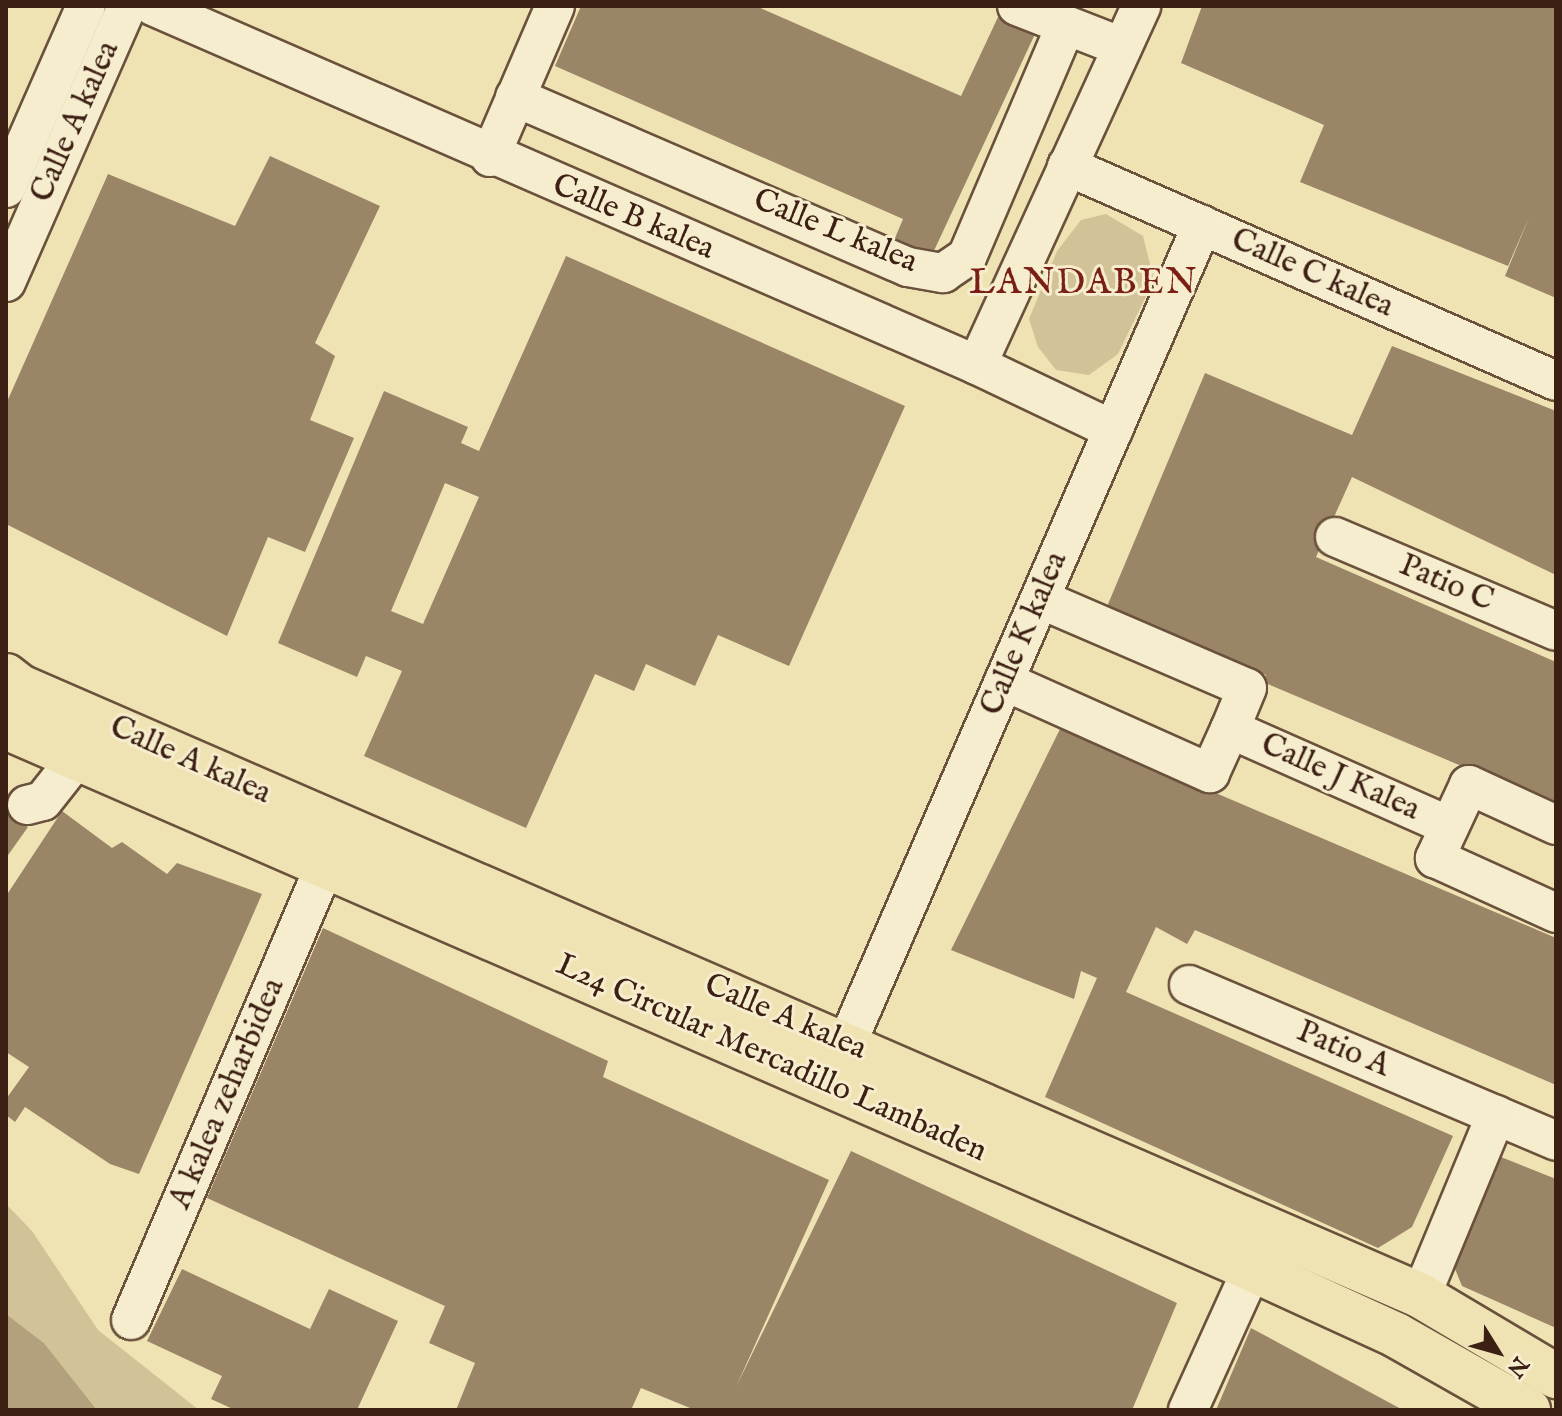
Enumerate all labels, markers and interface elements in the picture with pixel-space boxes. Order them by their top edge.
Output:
street label: Calle A kalea [23,35,129,209]
street label: Calle B kalea [546,167,720,269]
street label: Calle L kalea [747,182,923,282]
street label: Calle C kalea [1225,221,1399,327]
district label: LANDABEN [969,262,1199,306]
street label: Calle K kalea [973,546,1077,722]
street label: Patio C [1393,547,1499,621]
street label: Calle A kalea [103,708,277,814]
street label: Calle J Kalea [1255,726,1425,830]
street label: L24 Circular Mercadillo Lambaden [550,946,992,1172]
street label: Calle A kalea [698,967,872,1069]
street label: A kalea zeharbidea [162,973,294,1215]
street label: Patio A [1291,1013,1395,1087]
north arrow [1458,1312,1538,1392]
text: N [1500,1350,1534,1382]

